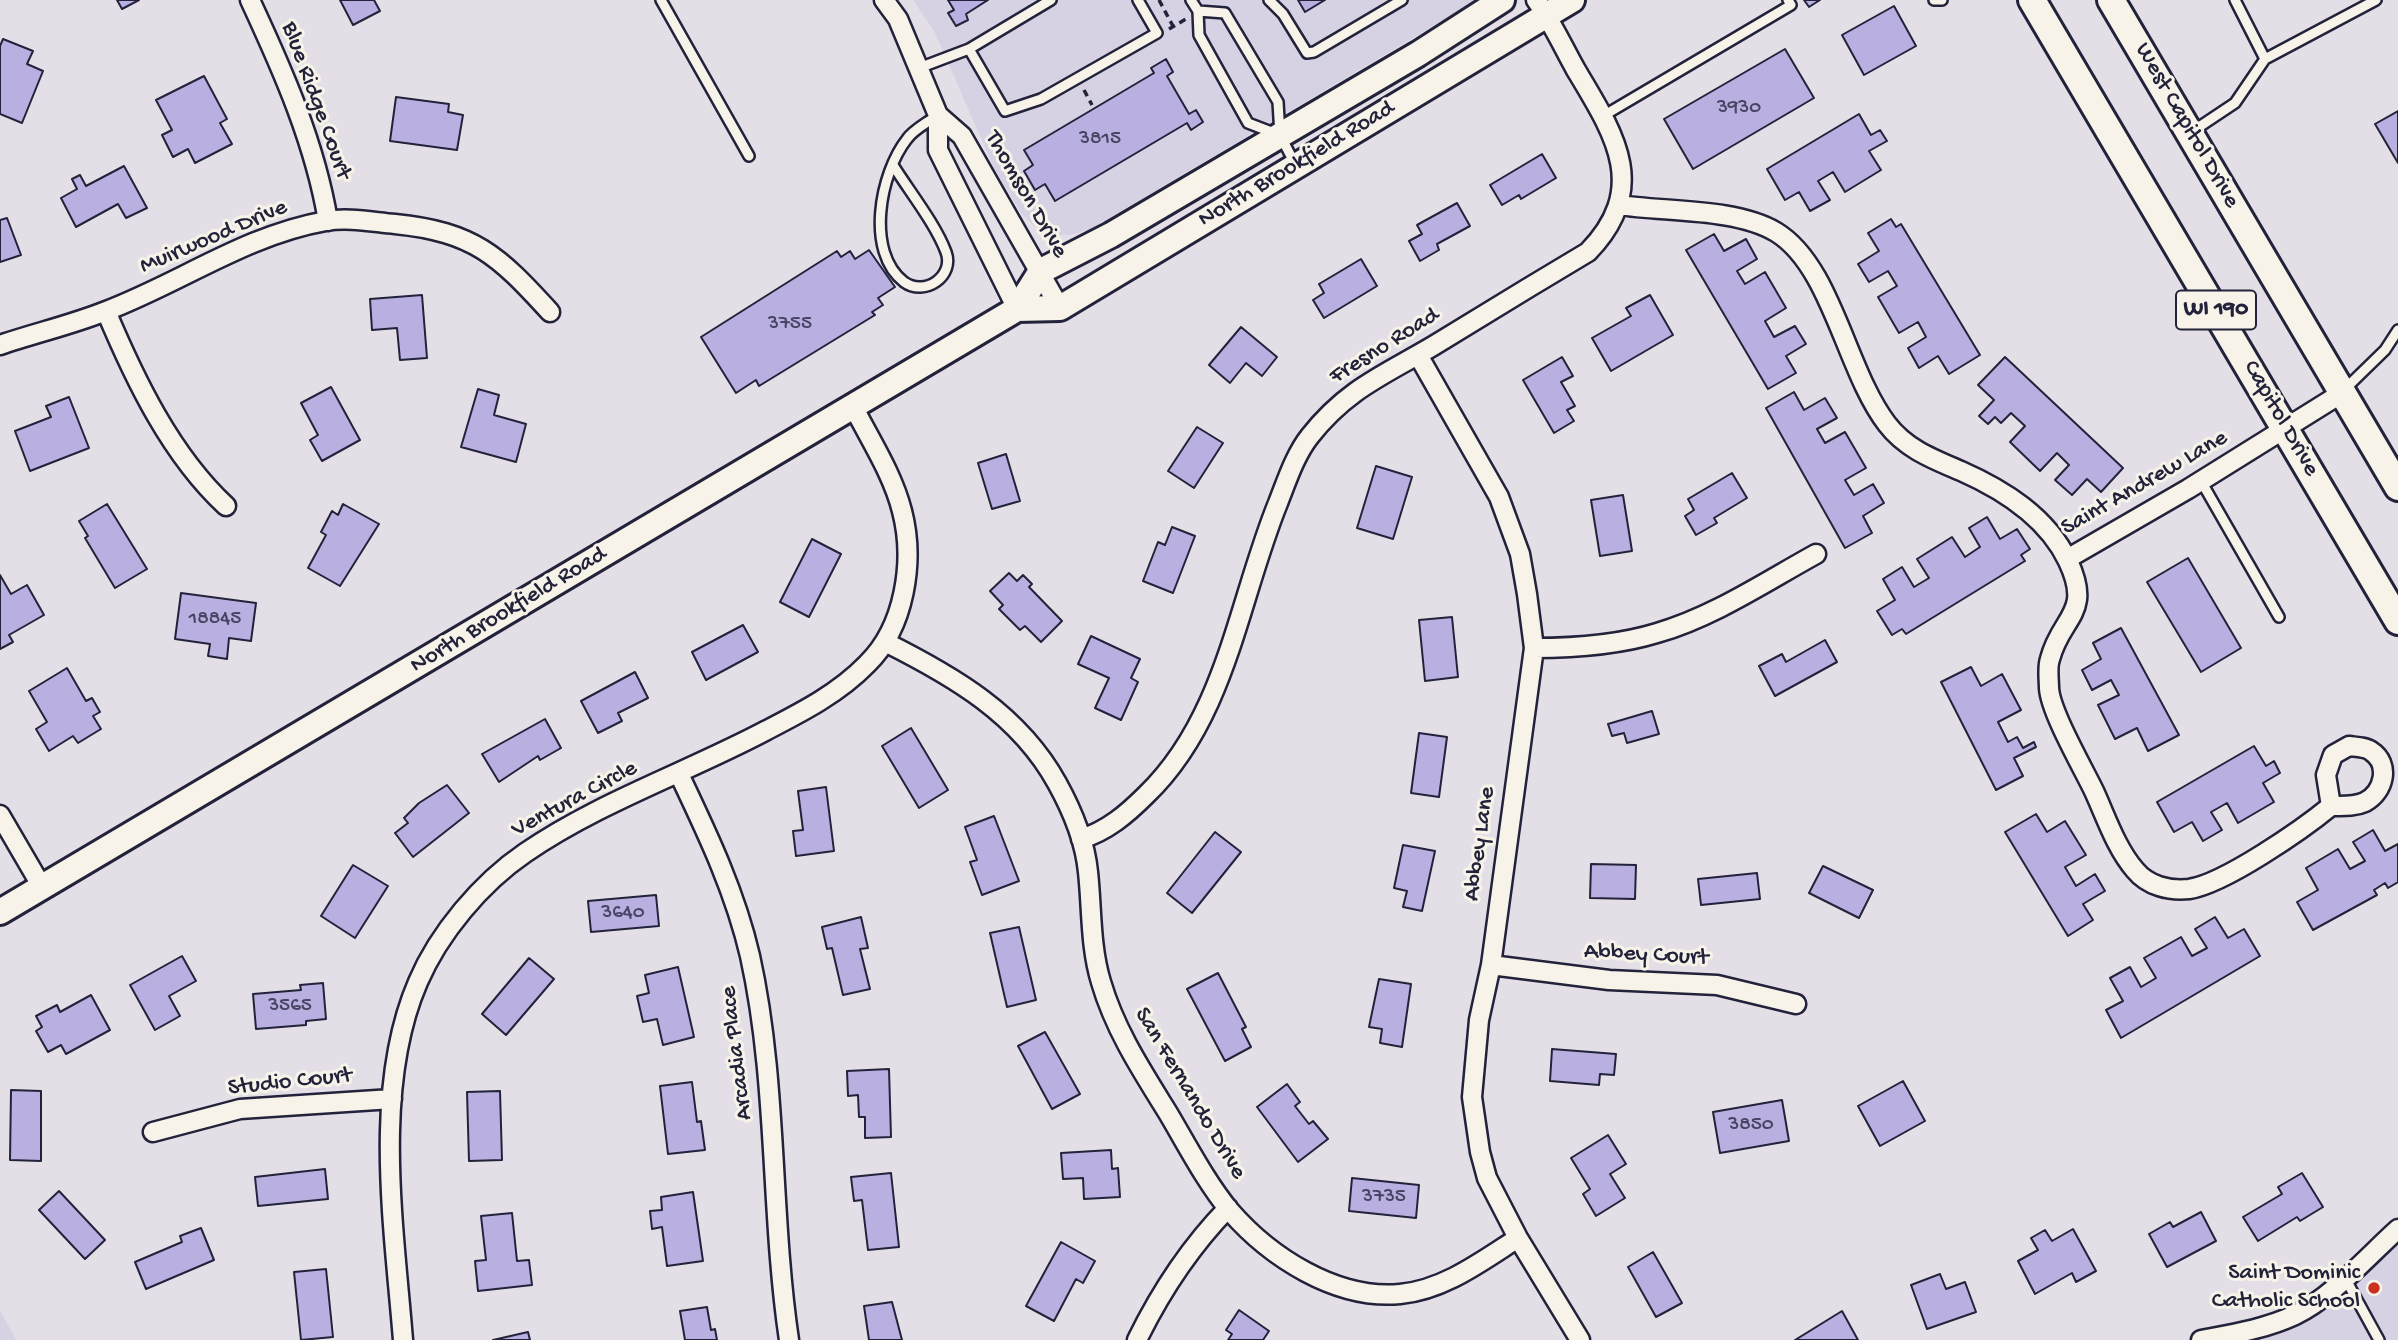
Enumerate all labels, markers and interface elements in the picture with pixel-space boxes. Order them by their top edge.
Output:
street label: Blue Ridge Court [273,18,357,184]
street label: West Capitol Drive [2127,38,2245,214]
street label: North Brookfield Road [1194,95,1400,235]
house number: 3930 [1717,96,1761,122]
street label: Thomson Drive [977,126,1073,264]
house number: 3815 [1079,127,1121,153]
street label: Muirwood Drive [136,194,292,282]
road number: WI 190 [2176,290,2256,330]
street label: Fresno Road [1325,302,1445,392]
house number: 3755 [768,312,812,338]
street label: Capitol Drive [2235,356,2325,482]
street label: Saint Andrew Lane [2057,425,2233,543]
street label: North Brookfield Road [406,541,612,681]
house number: 18845 [189,607,241,633]
street label: Ventura Circle [507,755,643,845]
street label: Abbey Lane [1459,785,1503,903]
house number: 3640 [601,901,645,927]
street label: Abbey Court [1583,938,1709,974]
street label: Arcadia Place [715,984,761,1122]
house number: 3565 [268,994,312,1020]
street label: San Fernando Drive [1126,1003,1252,1185]
street label: Studio Court [227,1062,353,1104]
house number: 3850 [1728,1113,1774,1139]
house number: 3735 [1362,1185,1406,1211]
place label: Saint Dominic Catholic School [2212,1260,2360,1316]
marker: Saint Dominic Catholic School [2366,1280,2382,1296]

